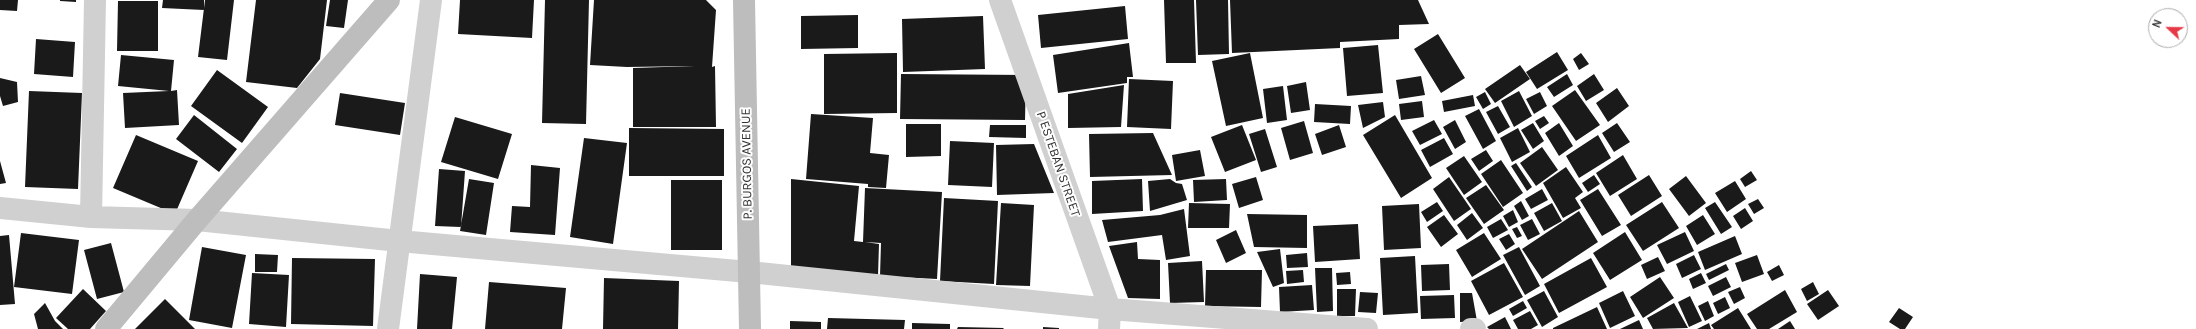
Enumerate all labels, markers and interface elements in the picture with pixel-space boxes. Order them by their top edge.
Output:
north arrow [2148,8,2188,48]
text: N [2150,18,2165,30]
street label: P. BURGOS AVENUE [738,108,756,220]
street label: P ESTEBAN STREET [1033,109,1083,219]

